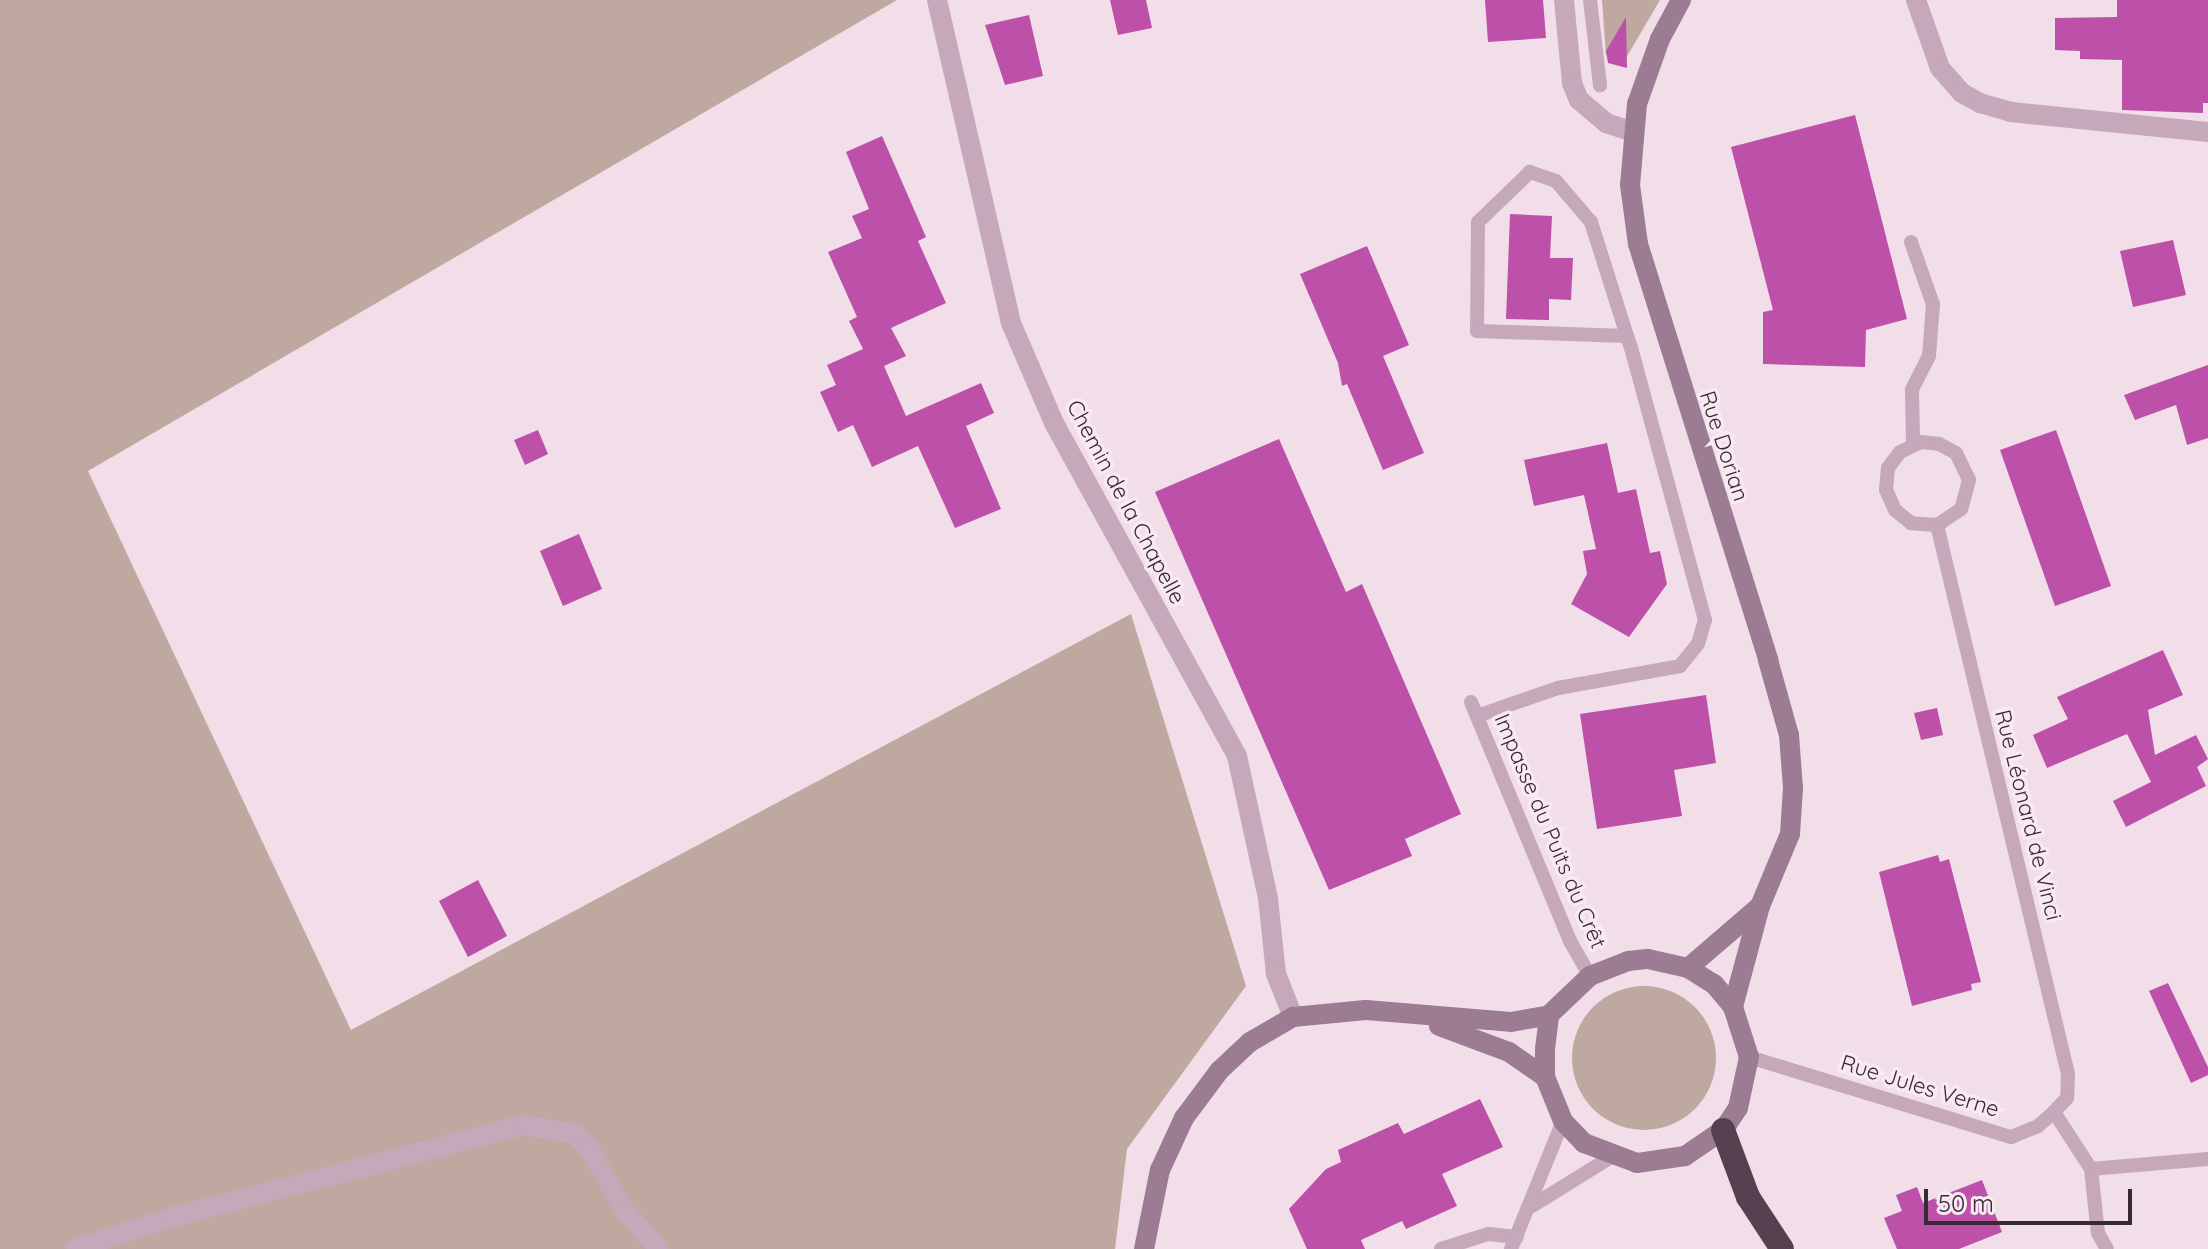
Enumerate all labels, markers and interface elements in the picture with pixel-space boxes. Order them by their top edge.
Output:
street label: Rue Dorian [1694,388,1754,504]
street label: Chemin de la Chapelle [1061,395,1191,609]
street label: Rue Léonard de Vinci [1989,707,2067,923]
street label: Impasse du Puits du Crêt [1489,710,1611,952]
street label: Rue Jules Verne [1838,1049,2002,1123]
scale bar [1928,1173,2136,1223]
text: 50 m [1938,1188,1994,1218]

